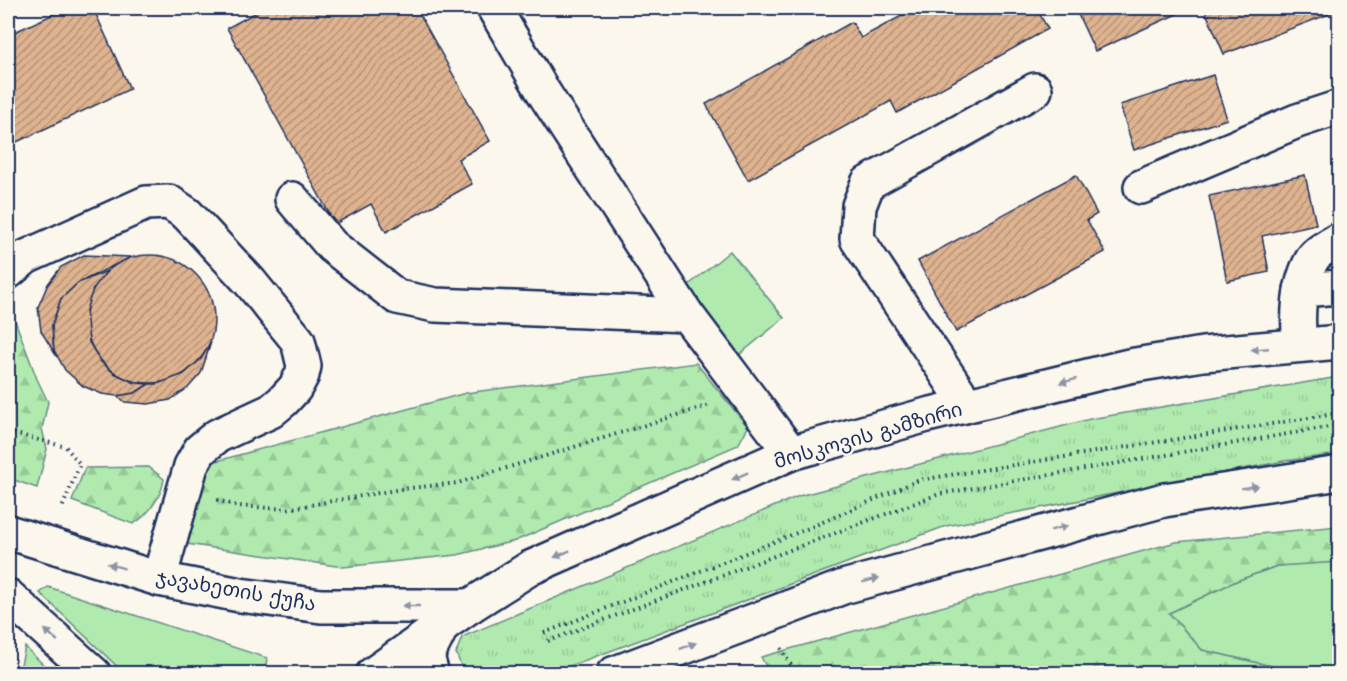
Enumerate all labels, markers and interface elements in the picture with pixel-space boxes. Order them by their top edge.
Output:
one-way arrow [1251,344,1270,354]
one-way arrow [1059,377,1078,387]
street label: მოსკოვის გამზირი [770,393,966,475]
one-way arrow [732,471,749,480]
one-way arrow [1240,482,1259,491]
one-way arrow [1050,523,1068,533]
one-way arrow [552,549,570,559]
street label: ჯავახეთის ქუჩა [154,560,319,618]
one-way arrow [107,561,125,570]
one-way arrow [862,574,880,584]
one-way arrow [402,601,421,611]
one-way arrow [43,628,58,642]
one-way arrow [679,640,697,650]

